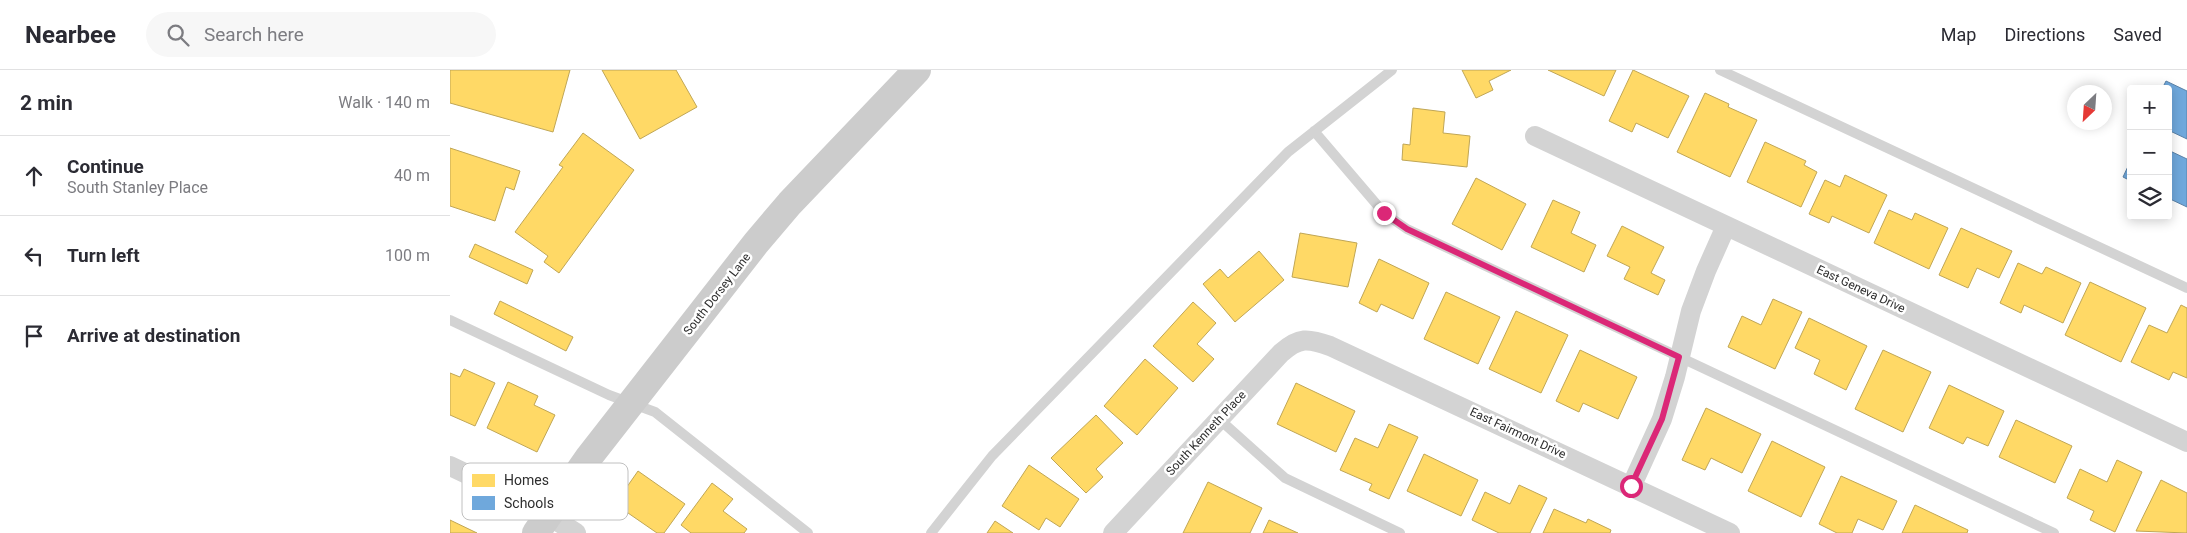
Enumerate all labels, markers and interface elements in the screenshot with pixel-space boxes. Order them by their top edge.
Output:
search box [146,12,496,57]
text: Nearbee [25,21,116,49]
icon: search [164,21,192,49]
text: Search here [204,23,304,46]
text: Map [1941,24,1976,45]
text: Directions [2004,24,2085,45]
text: Saved [2113,24,2162,45]
north arrow [2067,85,2112,130]
map controls [2127,85,2172,220]
button: + [2127,85,2172,130]
text: 2 min [20,91,73,115]
text: Walk · 140 m [338,93,430,112]
button: − [2127,130,2172,175]
text: Continue [67,155,144,178]
icon: ahead [20,162,48,190]
text: 40 m [394,166,430,185]
button: layers [2127,175,2172,220]
text: South Stanley Place [67,178,208,197]
route end [1373,202,1396,225]
icon: left [20,242,48,270]
text: Turn left [67,244,140,267]
text: 100 m [385,246,430,265]
street label: South Dorsey Lane [681,250,753,338]
street label: East Geneva Drive [1814,262,1908,316]
icon: arrive [20,322,48,350]
text: Arrive at destination [67,324,240,347]
street label: South Kenneth Place [1163,388,1249,478]
street label: East Fairmont Drive [1468,405,1568,461]
legend [462,463,628,520]
text: Homes [504,472,549,488]
route start [1620,475,1643,498]
text: Schools [504,495,554,511]

